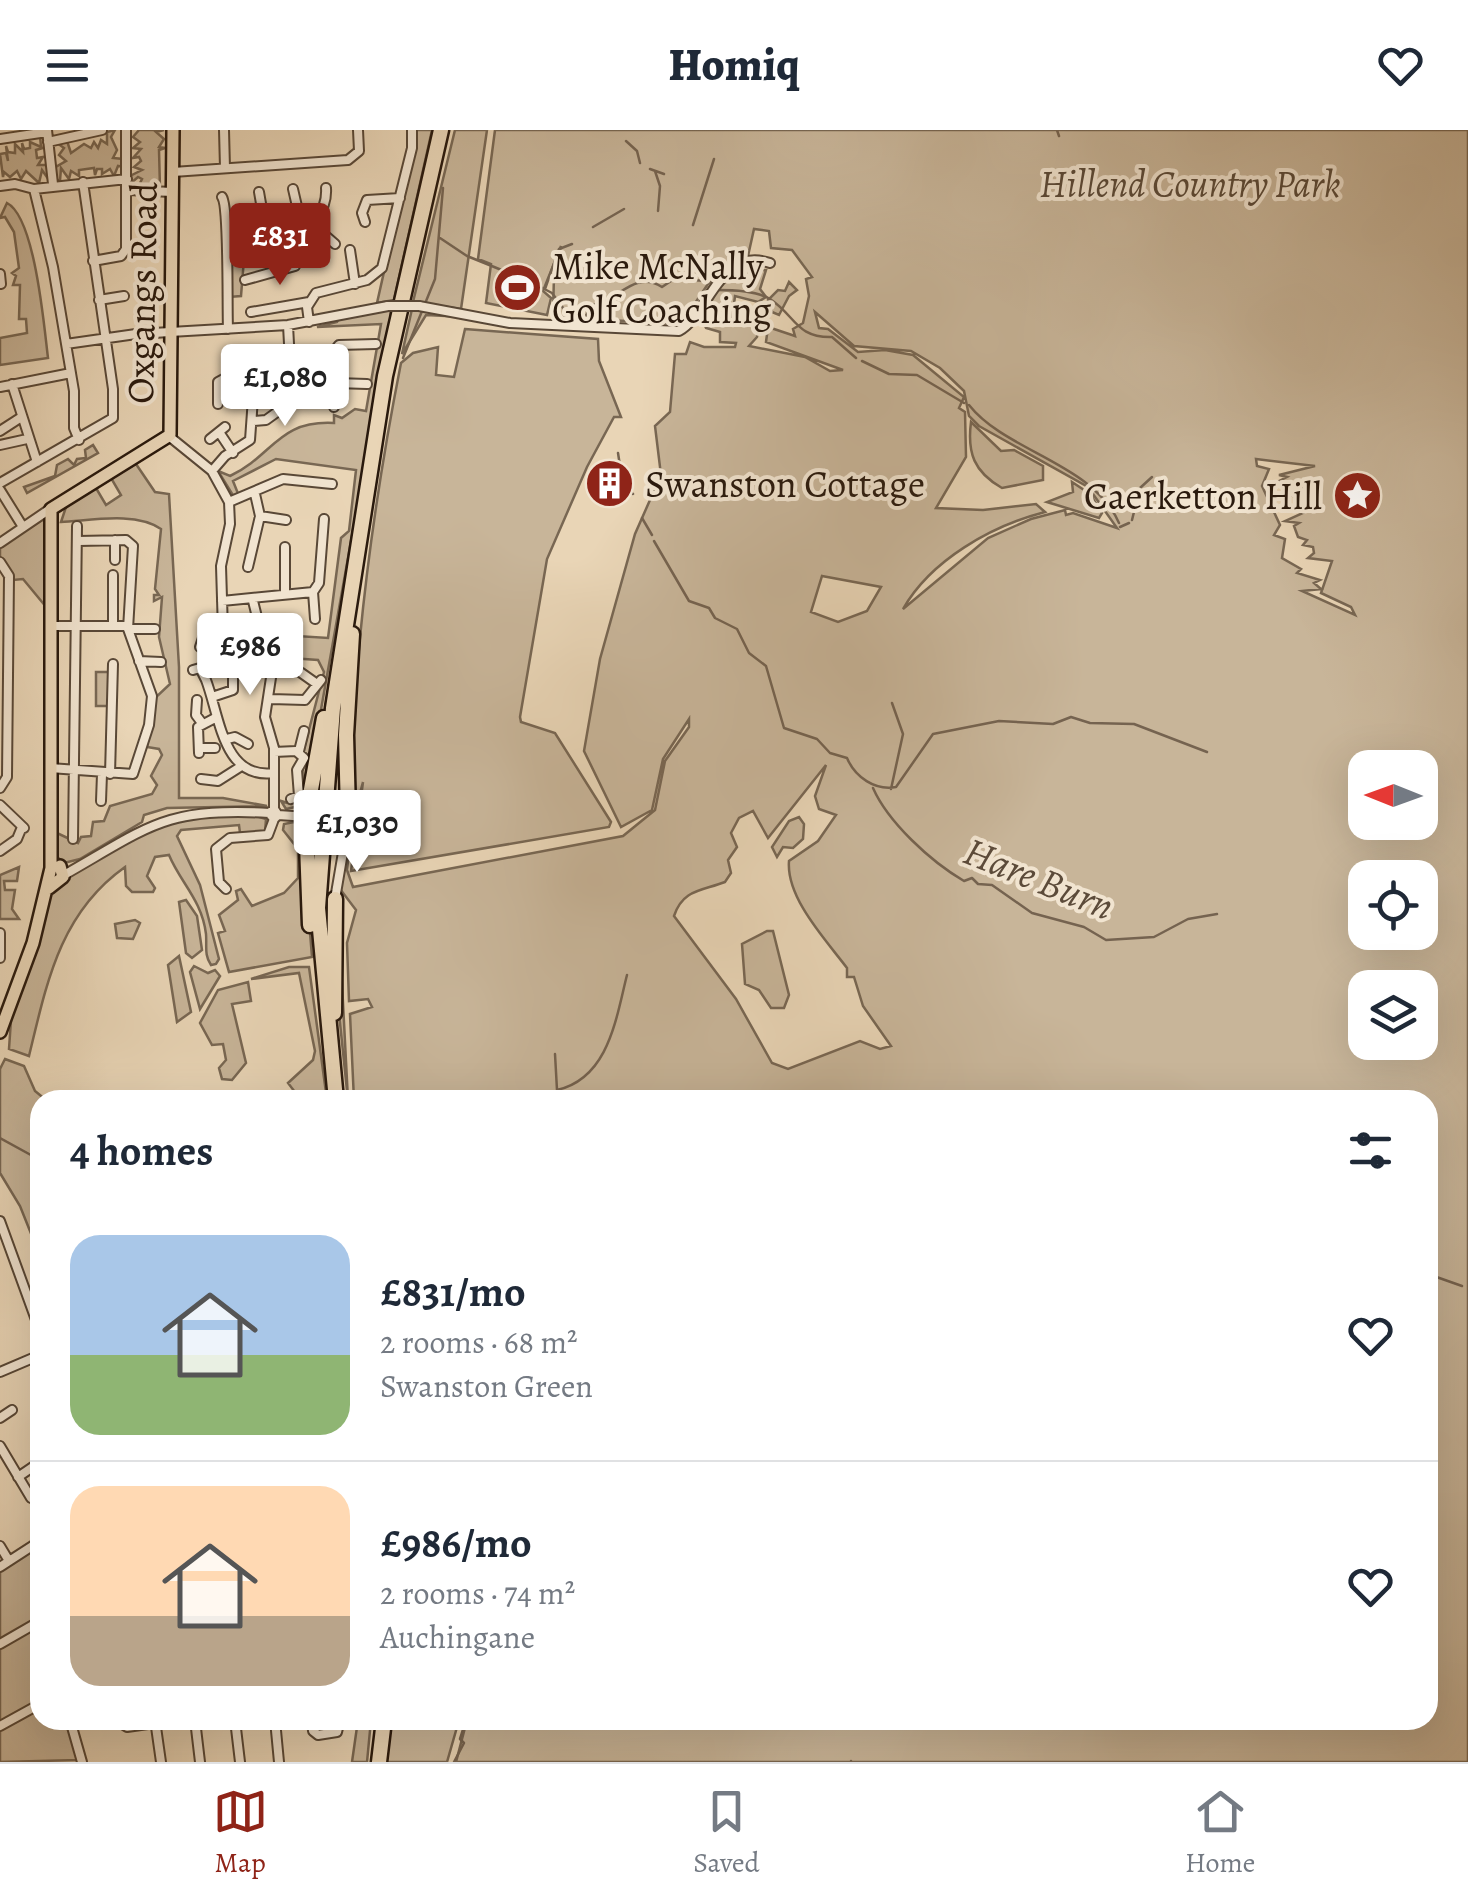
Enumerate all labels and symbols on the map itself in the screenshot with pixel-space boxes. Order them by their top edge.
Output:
park label: Hillend Country Park [1039,158,1341,210]
street label: Oxgangs Road [114,181,170,404]
pin: £831 [221,203,339,288]
place label: Mike McNally Golf Coaching [552,240,772,336]
sports icon: Mike McNally Golf Coaching [491,262,543,314]
pin: £1,080 [204,344,366,429]
building icon: Swanston Cottage [584,458,636,510]
place label: Swanston Cottage [645,458,925,510]
place label: Caerketton Hill [1084,470,1322,522]
place icon: Caerketton Hill [1331,470,1383,522]
pin: £986 [191,613,309,698]
north arrow [1348,750,1438,840]
pin: £1,030 [276,790,438,875]
water label: Hare Burn [956,824,1122,933]

